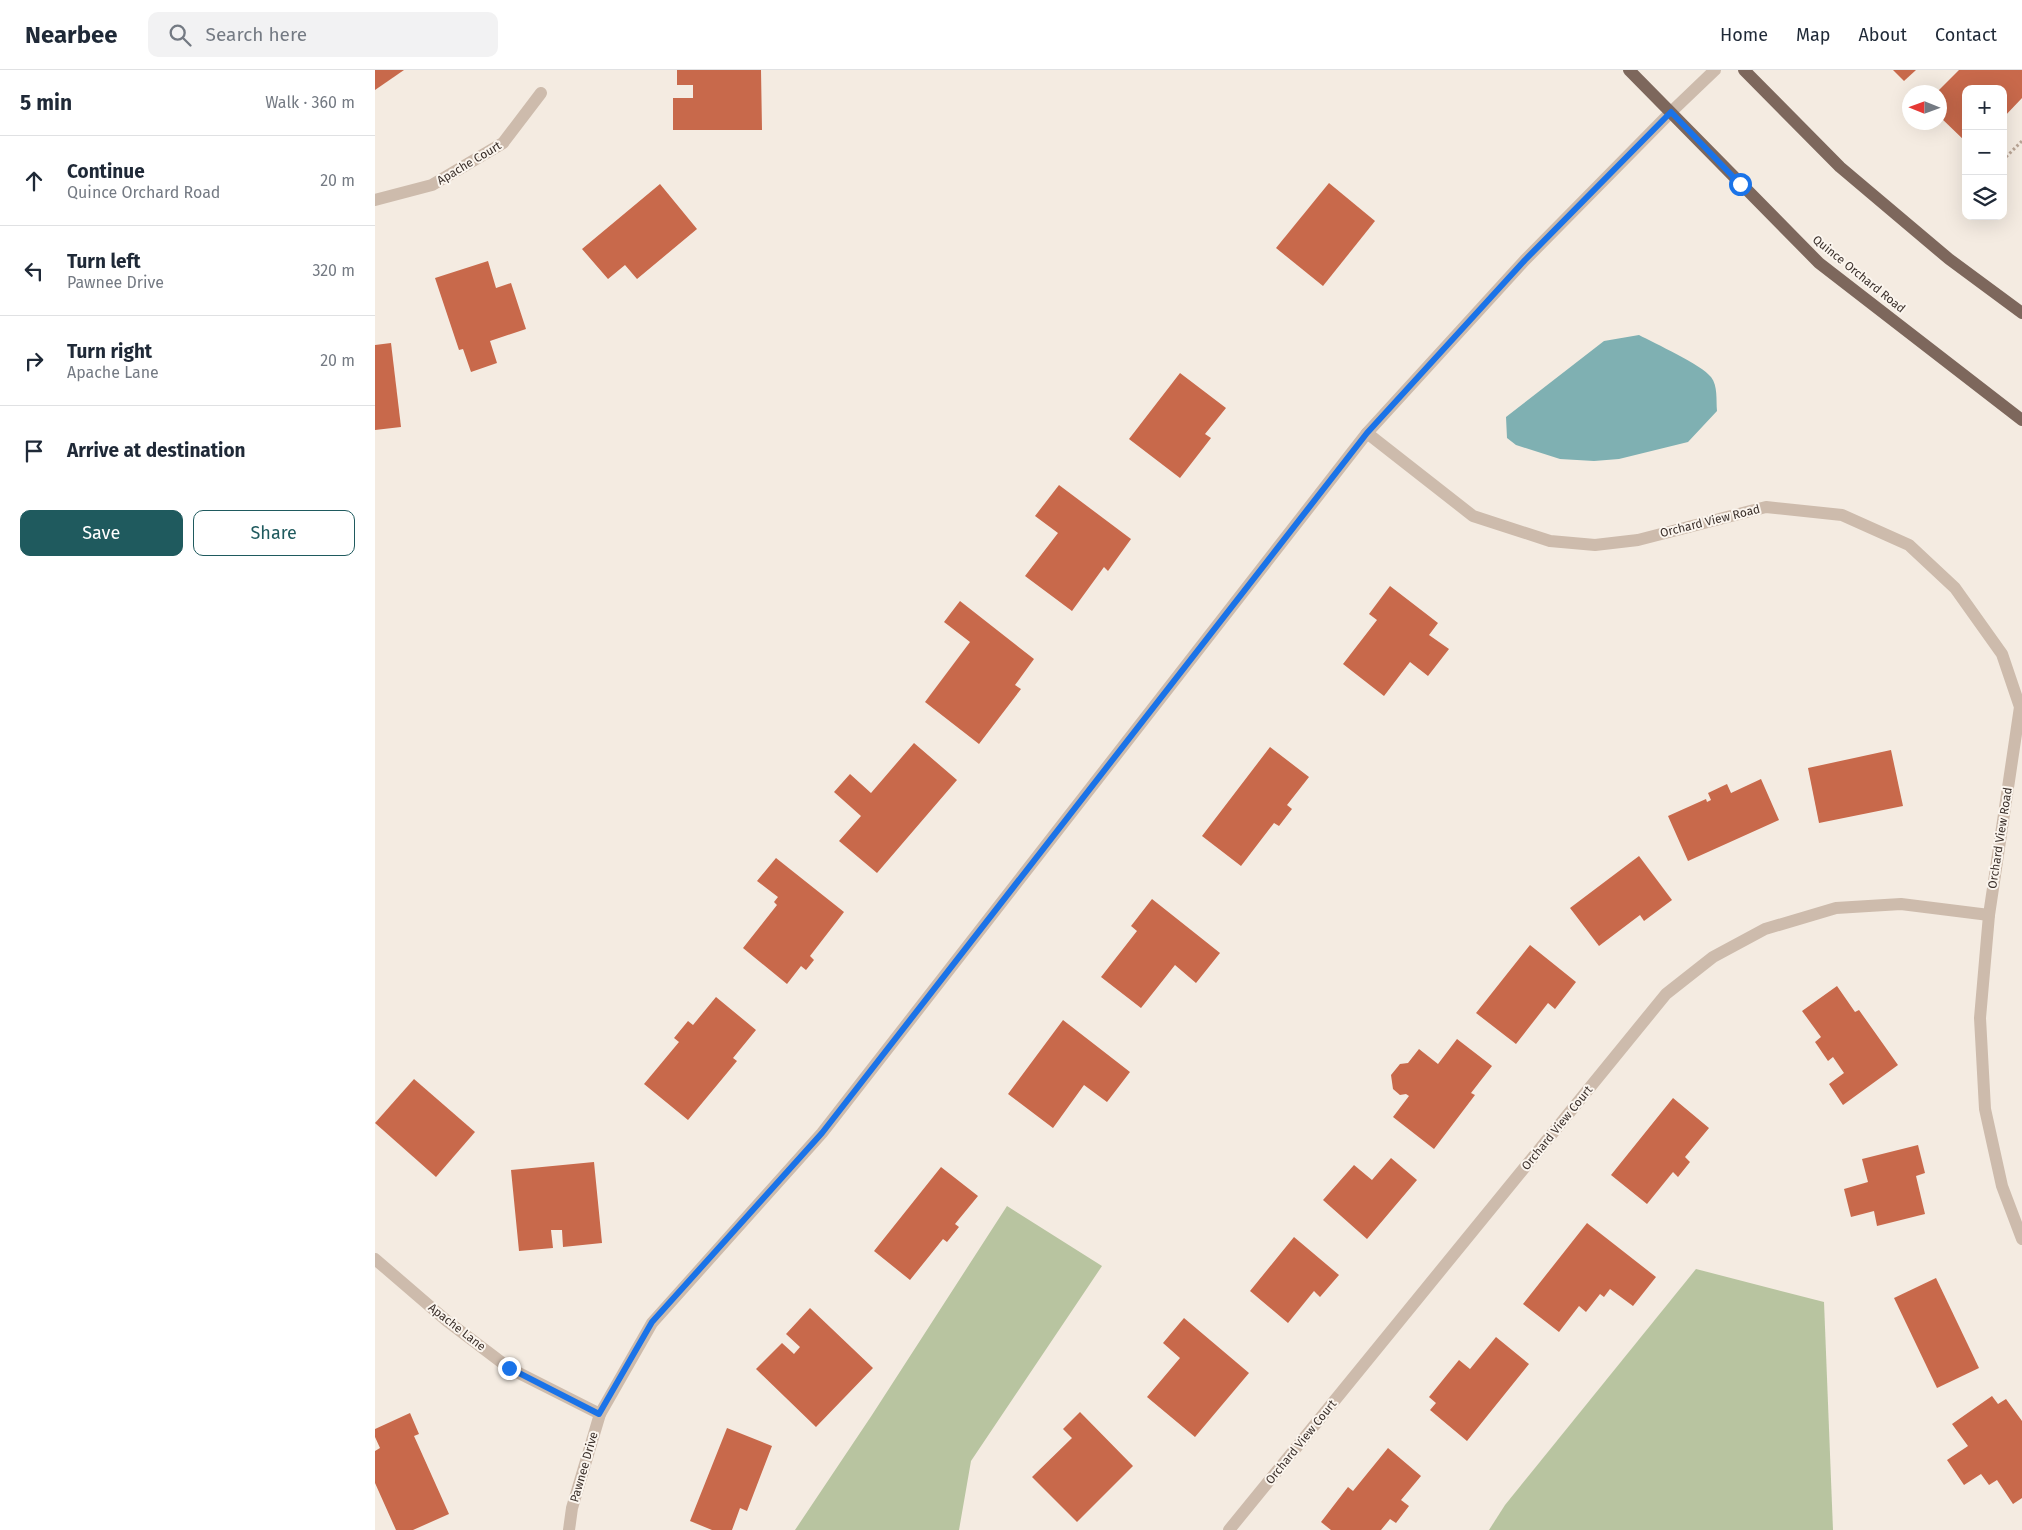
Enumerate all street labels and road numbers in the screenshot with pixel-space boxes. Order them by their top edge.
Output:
street label: Apache Court [434,138,504,188]
street label: Quince Orchard Road [1810,232,1908,316]
street label: Orchard View Road [1659,502,1761,540]
street label: Orchard View Road [1985,786,2015,890]
street label: Orchard View Court [1519,1083,1596,1173]
street label: Apache Lane [426,1300,488,1354]
street label: Orchard View Court [1263,1397,1340,1487]
street label: Pawnee Drive [567,1430,601,1504]

